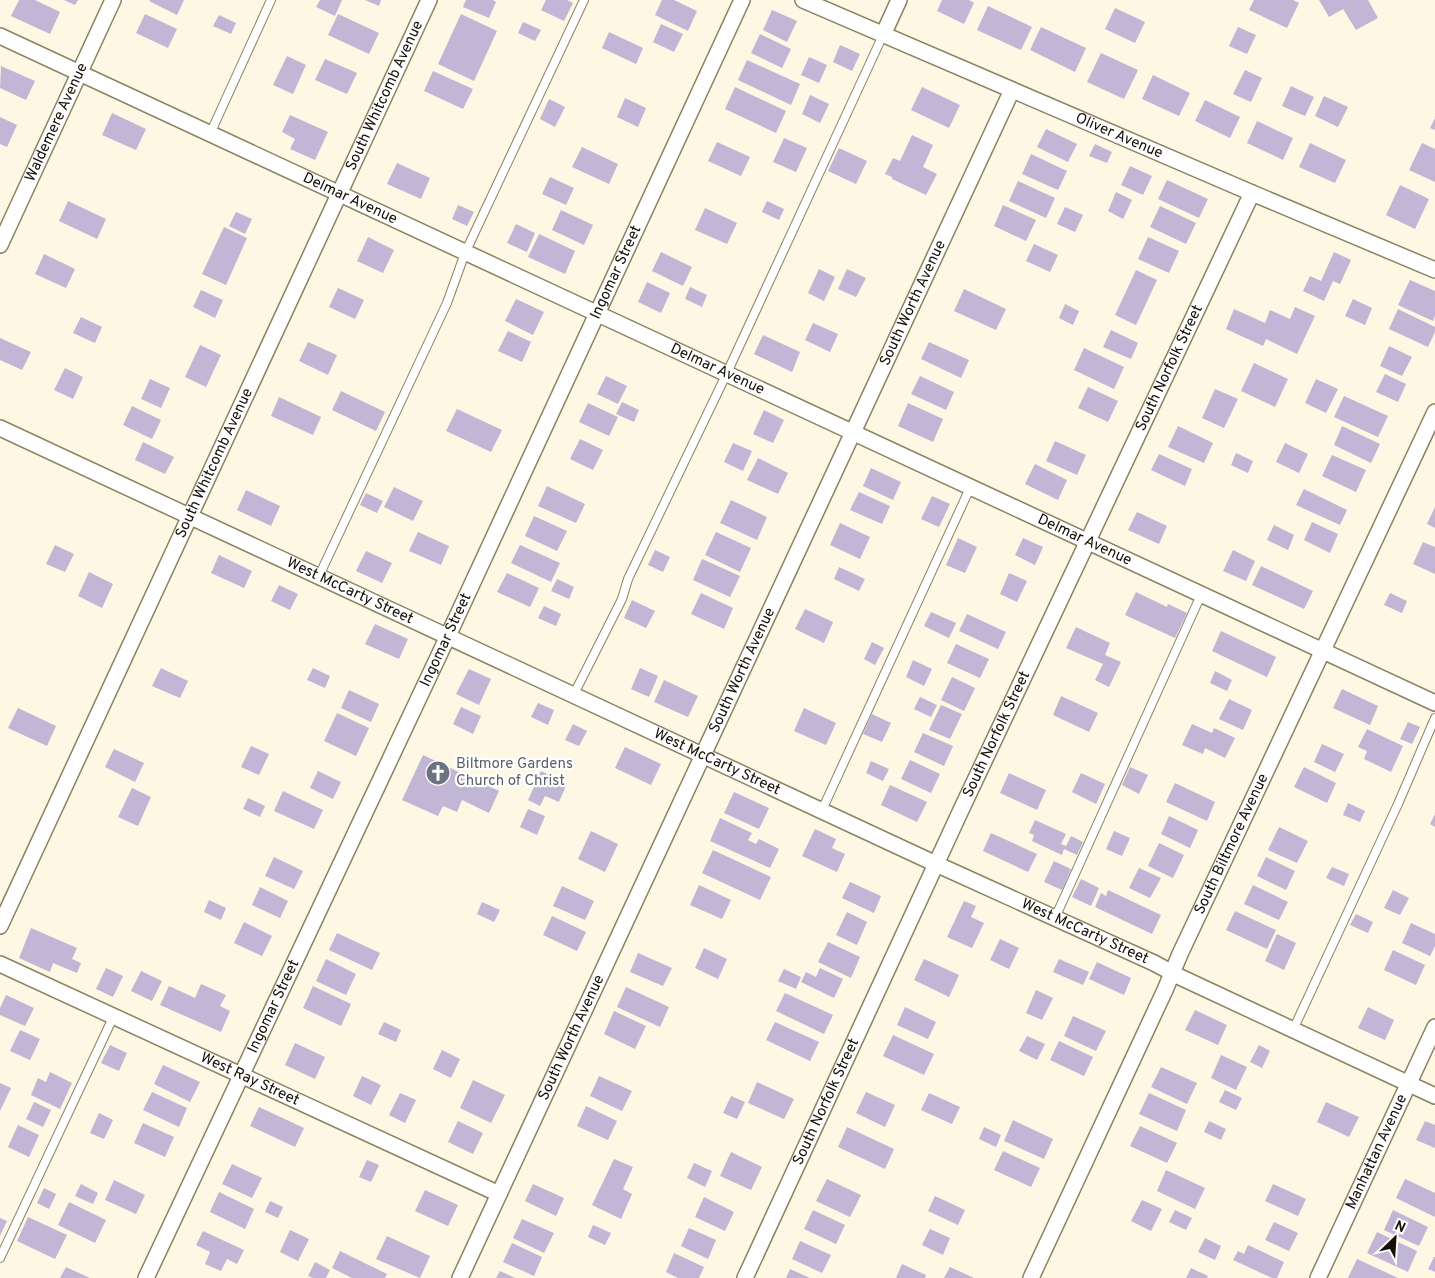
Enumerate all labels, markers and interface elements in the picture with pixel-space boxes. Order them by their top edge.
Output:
street label: South Whitcomb Avenue [342,18,428,174]
street label: Waldemere Avenue [21,60,92,185]
street label: Oliver Avenue [1072,109,1166,163]
street label: Delmar Avenue [300,169,400,229]
street label: Ingomar Street [586,223,646,322]
street label: South Worth Avenue [876,237,950,369]
street label: South Norfolk Street [1131,302,1207,434]
street label: Delmar Avenue [667,339,768,400]
street label: South Whitcomb Avenue [171,385,257,541]
street label: Delmar Avenue [1034,510,1135,570]
street label: West McCarty Street [283,553,416,629]
street label: Ingomar Street [416,590,476,690]
street label: South Worth Avenue [705,605,780,736]
street label: South Norfolk Street [959,668,1035,801]
street label: West McCarty Street [651,724,783,800]
place label: Biltmore Gardens Church of Christ [456,755,573,791]
church icon: Biltmore Gardens Church of Christ [425,760,451,786]
street label: South Biltmore Avenue [1190,771,1273,918]
street label: West McCarty Street [1018,894,1151,969]
street label: Ingomar Street [244,957,304,1056]
street label: South Worth Avenue [534,972,609,1103]
street label: South Norfolk Street [789,1035,864,1168]
street label: West Ray Street [197,1048,302,1110]
street label: Manhattan Avenue [1342,1091,1412,1213]
north arrow [1370,1213,1420,1263]
text: N [1392,1218,1408,1237]

